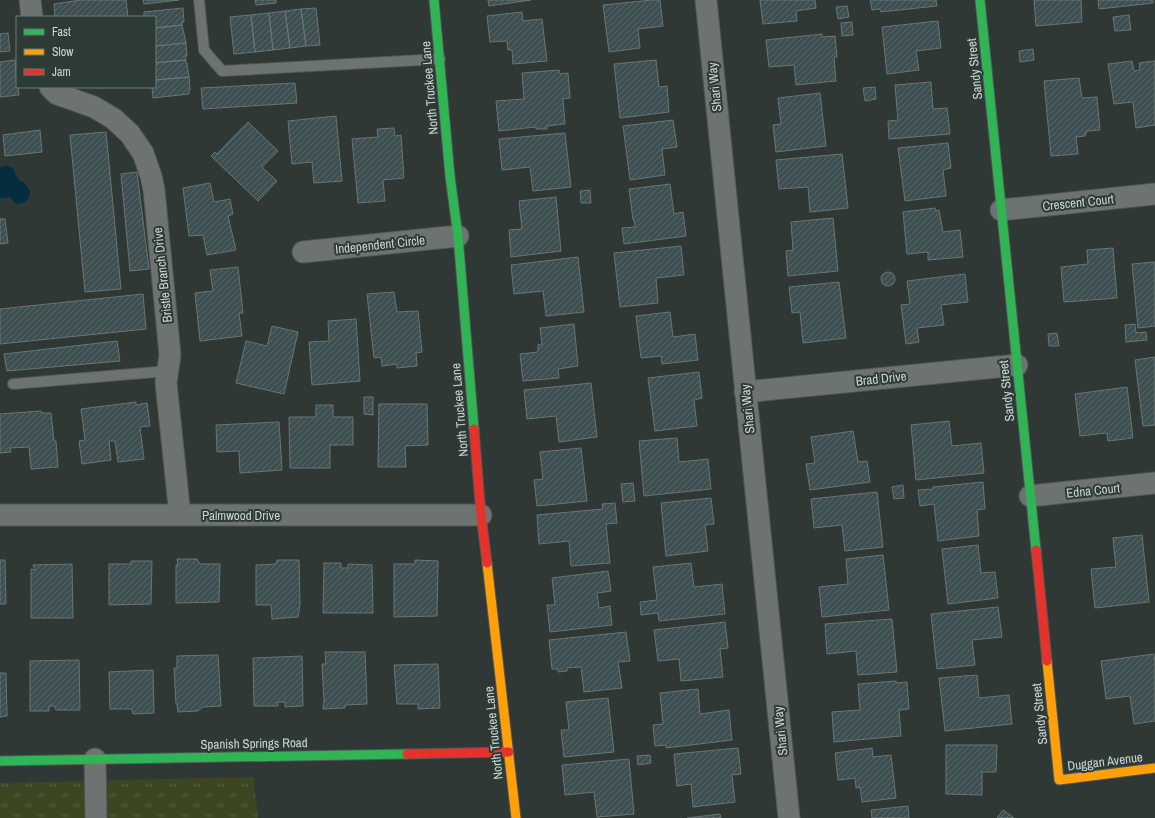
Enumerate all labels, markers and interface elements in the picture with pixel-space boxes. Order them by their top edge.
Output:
legend [16,16,156,88]
text: Fast [52,24,71,40]
street label: Sandy Street [963,37,986,100]
street label: North Truckee Lane [417,41,442,135]
text: Slow [52,44,74,60]
street label: Shari Way [703,61,726,112]
text: Jam [52,64,71,80]
street label: Crescent Court [1042,190,1115,215]
street label: Bristle Branch Drive [149,227,176,323]
street label: Independent Circle [334,231,426,258]
street label: Sandy Street [995,359,1018,422]
street label: North Truckee Lane [447,363,472,457]
street label: Brad Drive [855,367,907,390]
street label: Shari Way [736,383,759,434]
street label: Edna Court [1065,479,1121,502]
street label: Palmwood Drive [202,507,280,524]
street label: Sandy Street [1028,682,1051,745]
street label: North Truckee Lane [480,685,507,780]
street label: Shari Way [769,705,792,756]
street label: Spanish Springs Road [200,734,308,753]
street label: Duggan Avenue [1066,748,1144,775]

